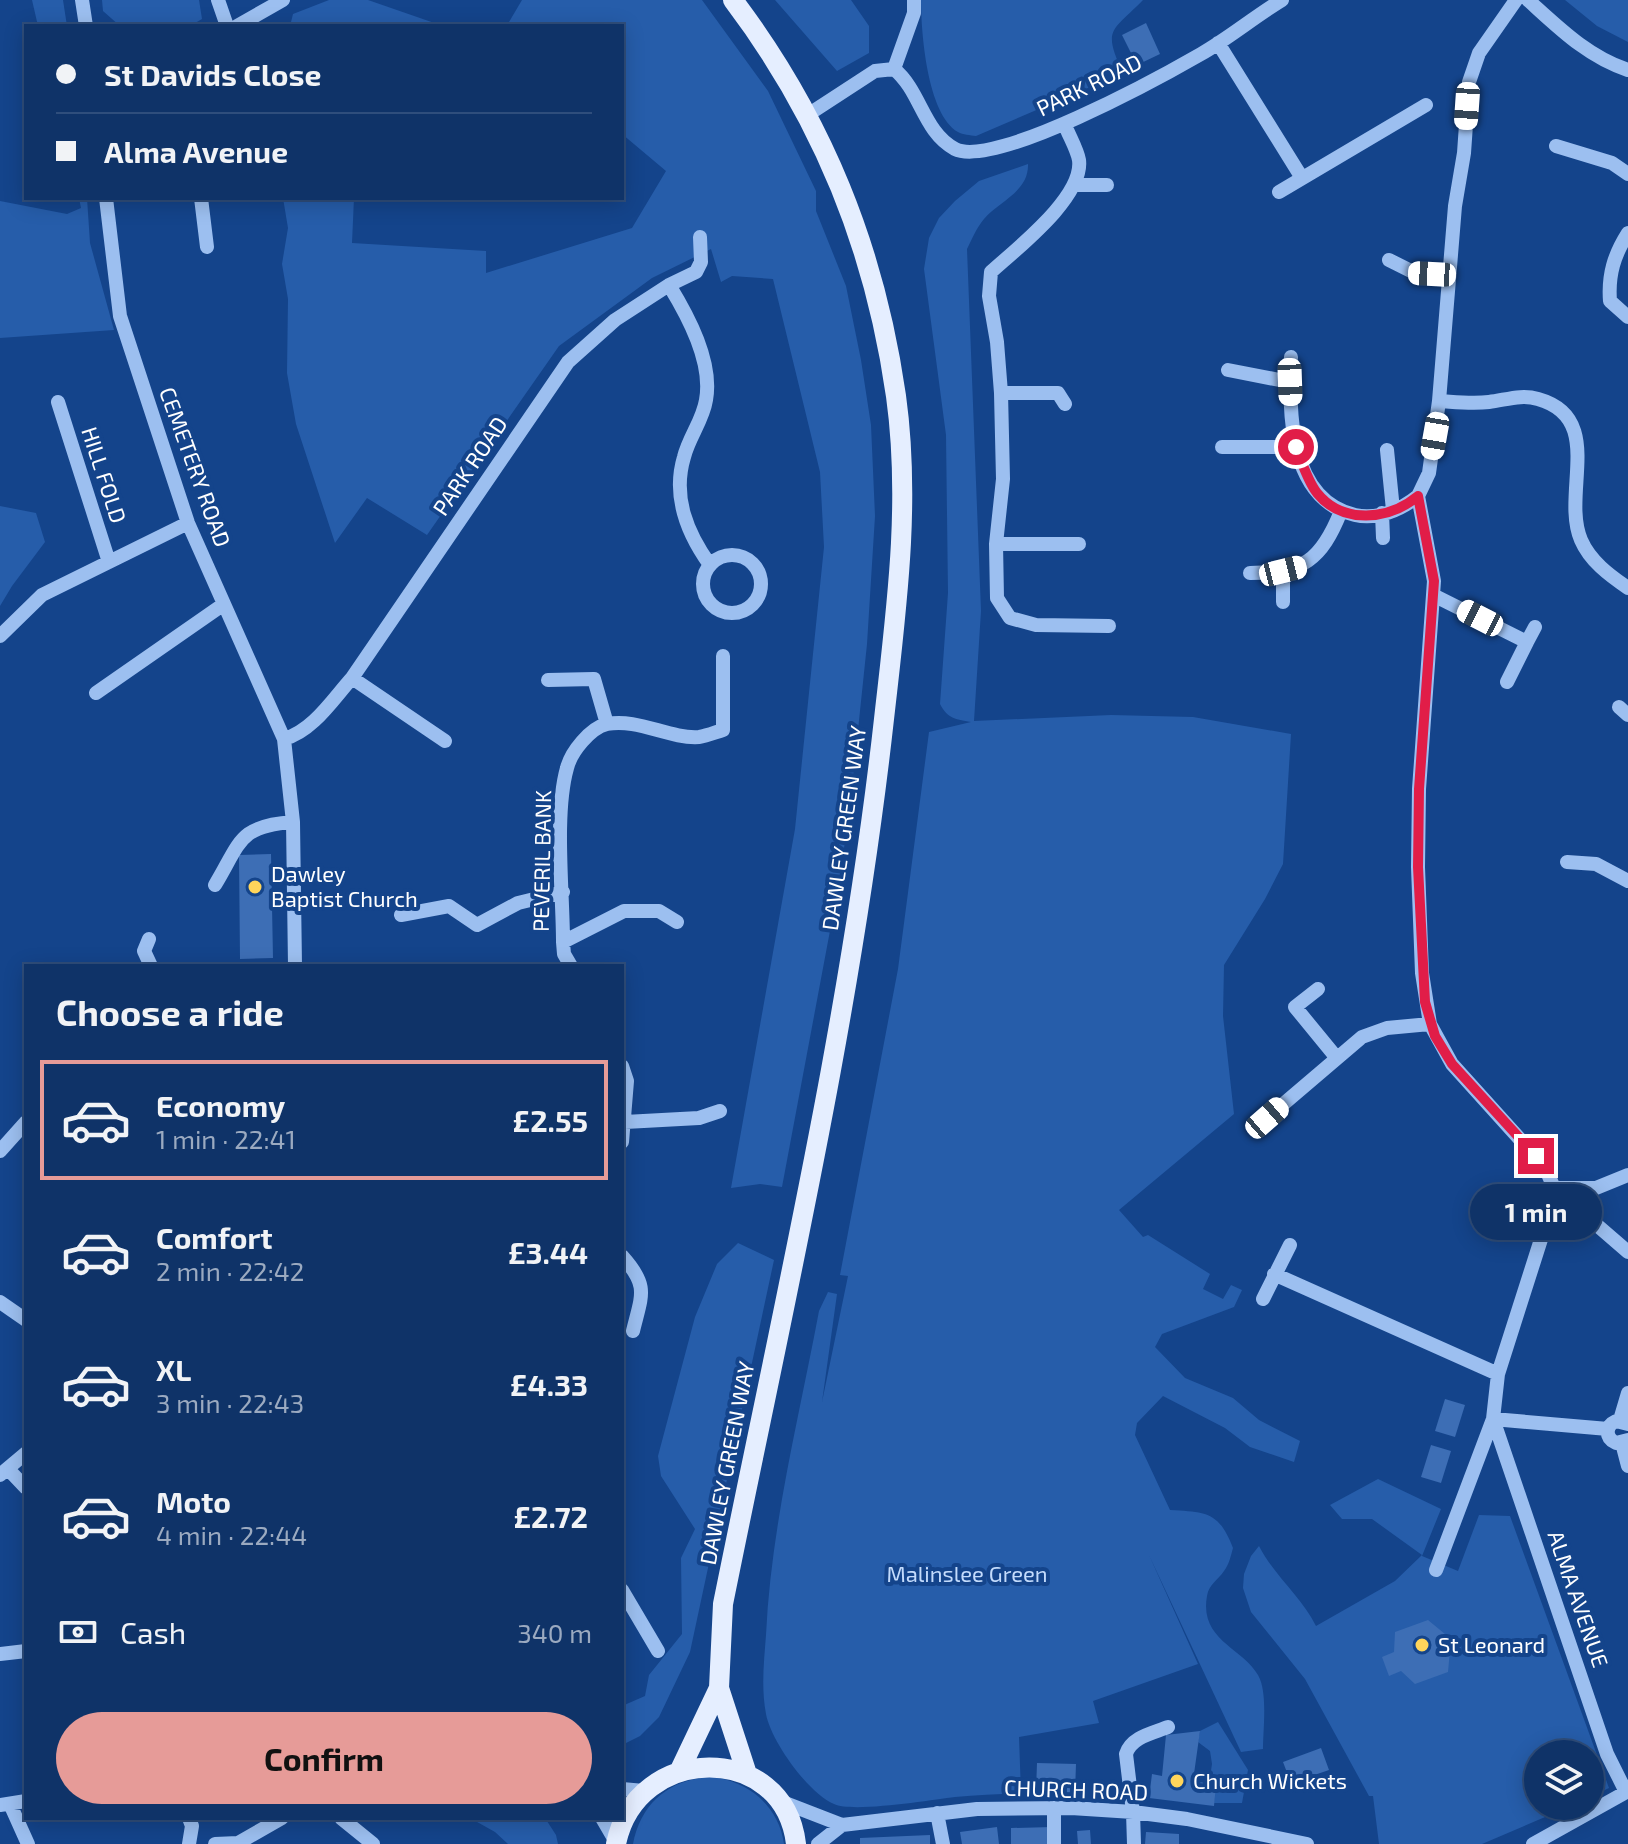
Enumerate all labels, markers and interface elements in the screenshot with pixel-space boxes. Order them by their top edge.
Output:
street label: PARK ROAD [1032,47,1145,121]
text: St Davids Close [104,56,321,92]
car [1453,81,1481,131]
text: Alma Avenue [104,133,288,169]
car [1407,261,1457,287]
car [1277,358,1303,406]
street label: CEMETERY ROAD [155,383,237,550]
car [1419,410,1451,462]
street label: PARK ROAD [427,411,512,520]
street label: HILL FOLD [77,423,133,526]
route start [1278,429,1314,465]
car [1257,554,1309,588]
car [1453,596,1507,640]
street label: DAWLEY GREEN WAY [816,723,870,932]
street label: PEVERIL BANK [527,790,555,932]
place label: Dawley Baptist Church [271,860,418,911]
marker: Dawley Baptist Church [246,878,264,896]
text: Choose a ride [56,990,284,1033]
icon: car [60,1084,132,1156]
text: Economy [156,1087,285,1123]
car [1241,1093,1293,1143]
text: £2.55 [513,1102,588,1138]
text: 1 min · 22:41 [156,1123,296,1154]
route end [1518,1138,1554,1174]
callout: 1 min [1470,1184,1602,1240]
text: 1 min [1505,1196,1567,1227]
icon: car [60,1216,132,1288]
text: Comfort [156,1219,273,1255]
text: £3.44 [508,1234,588,1270]
text: 2 min · 22:42 [156,1255,304,1286]
icon: car [60,1348,132,1420]
text: XL [156,1351,191,1387]
street label: DAWLEY GREEN WAY [694,1358,759,1567]
text: £4.33 [510,1366,588,1402]
text: 3 min · 22:43 [156,1387,304,1418]
icon: car [60,1480,132,1552]
text: Moto [156,1483,231,1519]
text: £2.72 [513,1498,588,1534]
text: 4 min · 22:44 [156,1519,307,1550]
street label: ALMA AVENUE [1543,1527,1615,1670]
park label: Malinslee Green [886,1560,1048,1586]
icon: cash [56,1610,100,1654]
text: Cash [120,1614,186,1650]
text: 340 m [517,1617,592,1648]
place label: St Leonard [1438,1631,1545,1657]
marker: St Leonard [1413,1636,1431,1654]
button: Confirm [56,1712,592,1804]
map controls [1524,1740,1604,1820]
button: layers [1524,1740,1604,1820]
place label: Church Wickets [1193,1767,1347,1793]
marker: Church Wickets [1168,1772,1186,1790]
street label: CHURCH ROAD [1004,1773,1149,1805]

